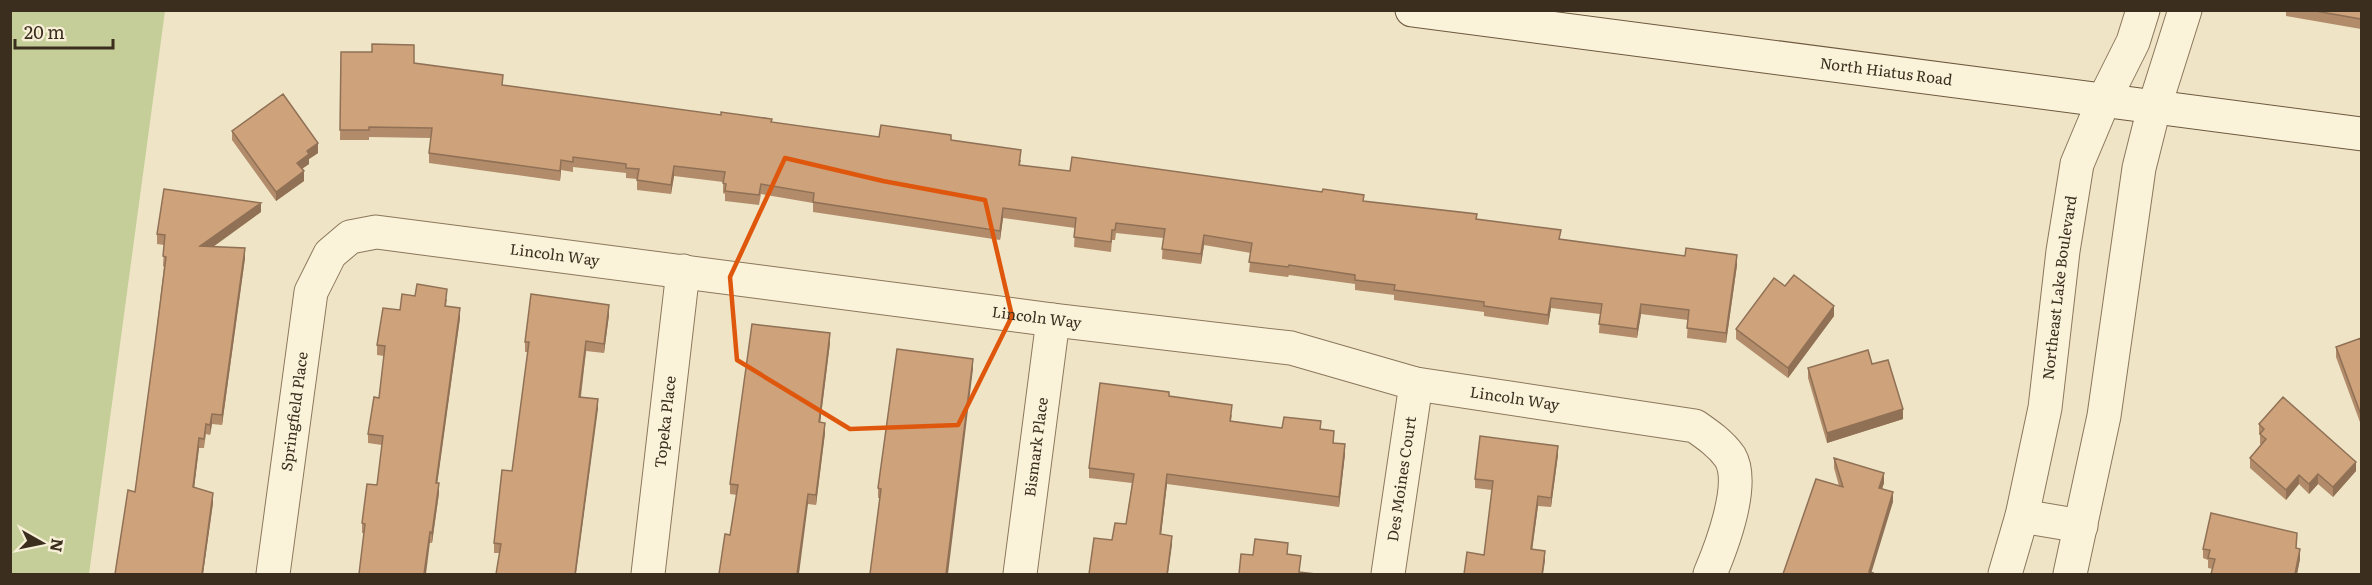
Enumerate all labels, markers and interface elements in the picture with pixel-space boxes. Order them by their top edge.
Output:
scale bar [15,12,112,50]
text: 20 m [24,18,65,45]
street label: North Hiatus Road [1819,50,1954,90]
street label: Northeast Lake Boulevard [2035,194,2082,381]
street label: Lincoln Way [509,237,602,271]
street label: Lincoln Way [991,299,1083,333]
street label: Springfield Place [274,350,313,472]
street label: Topeka Place [647,374,681,469]
street label: Lincoln Way [1469,379,1562,416]
street label: Bismark Place [1017,395,1053,498]
street label: Des Moines Court [1380,415,1421,543]
north arrow [12,513,72,573]
text: N [45,537,71,554]

